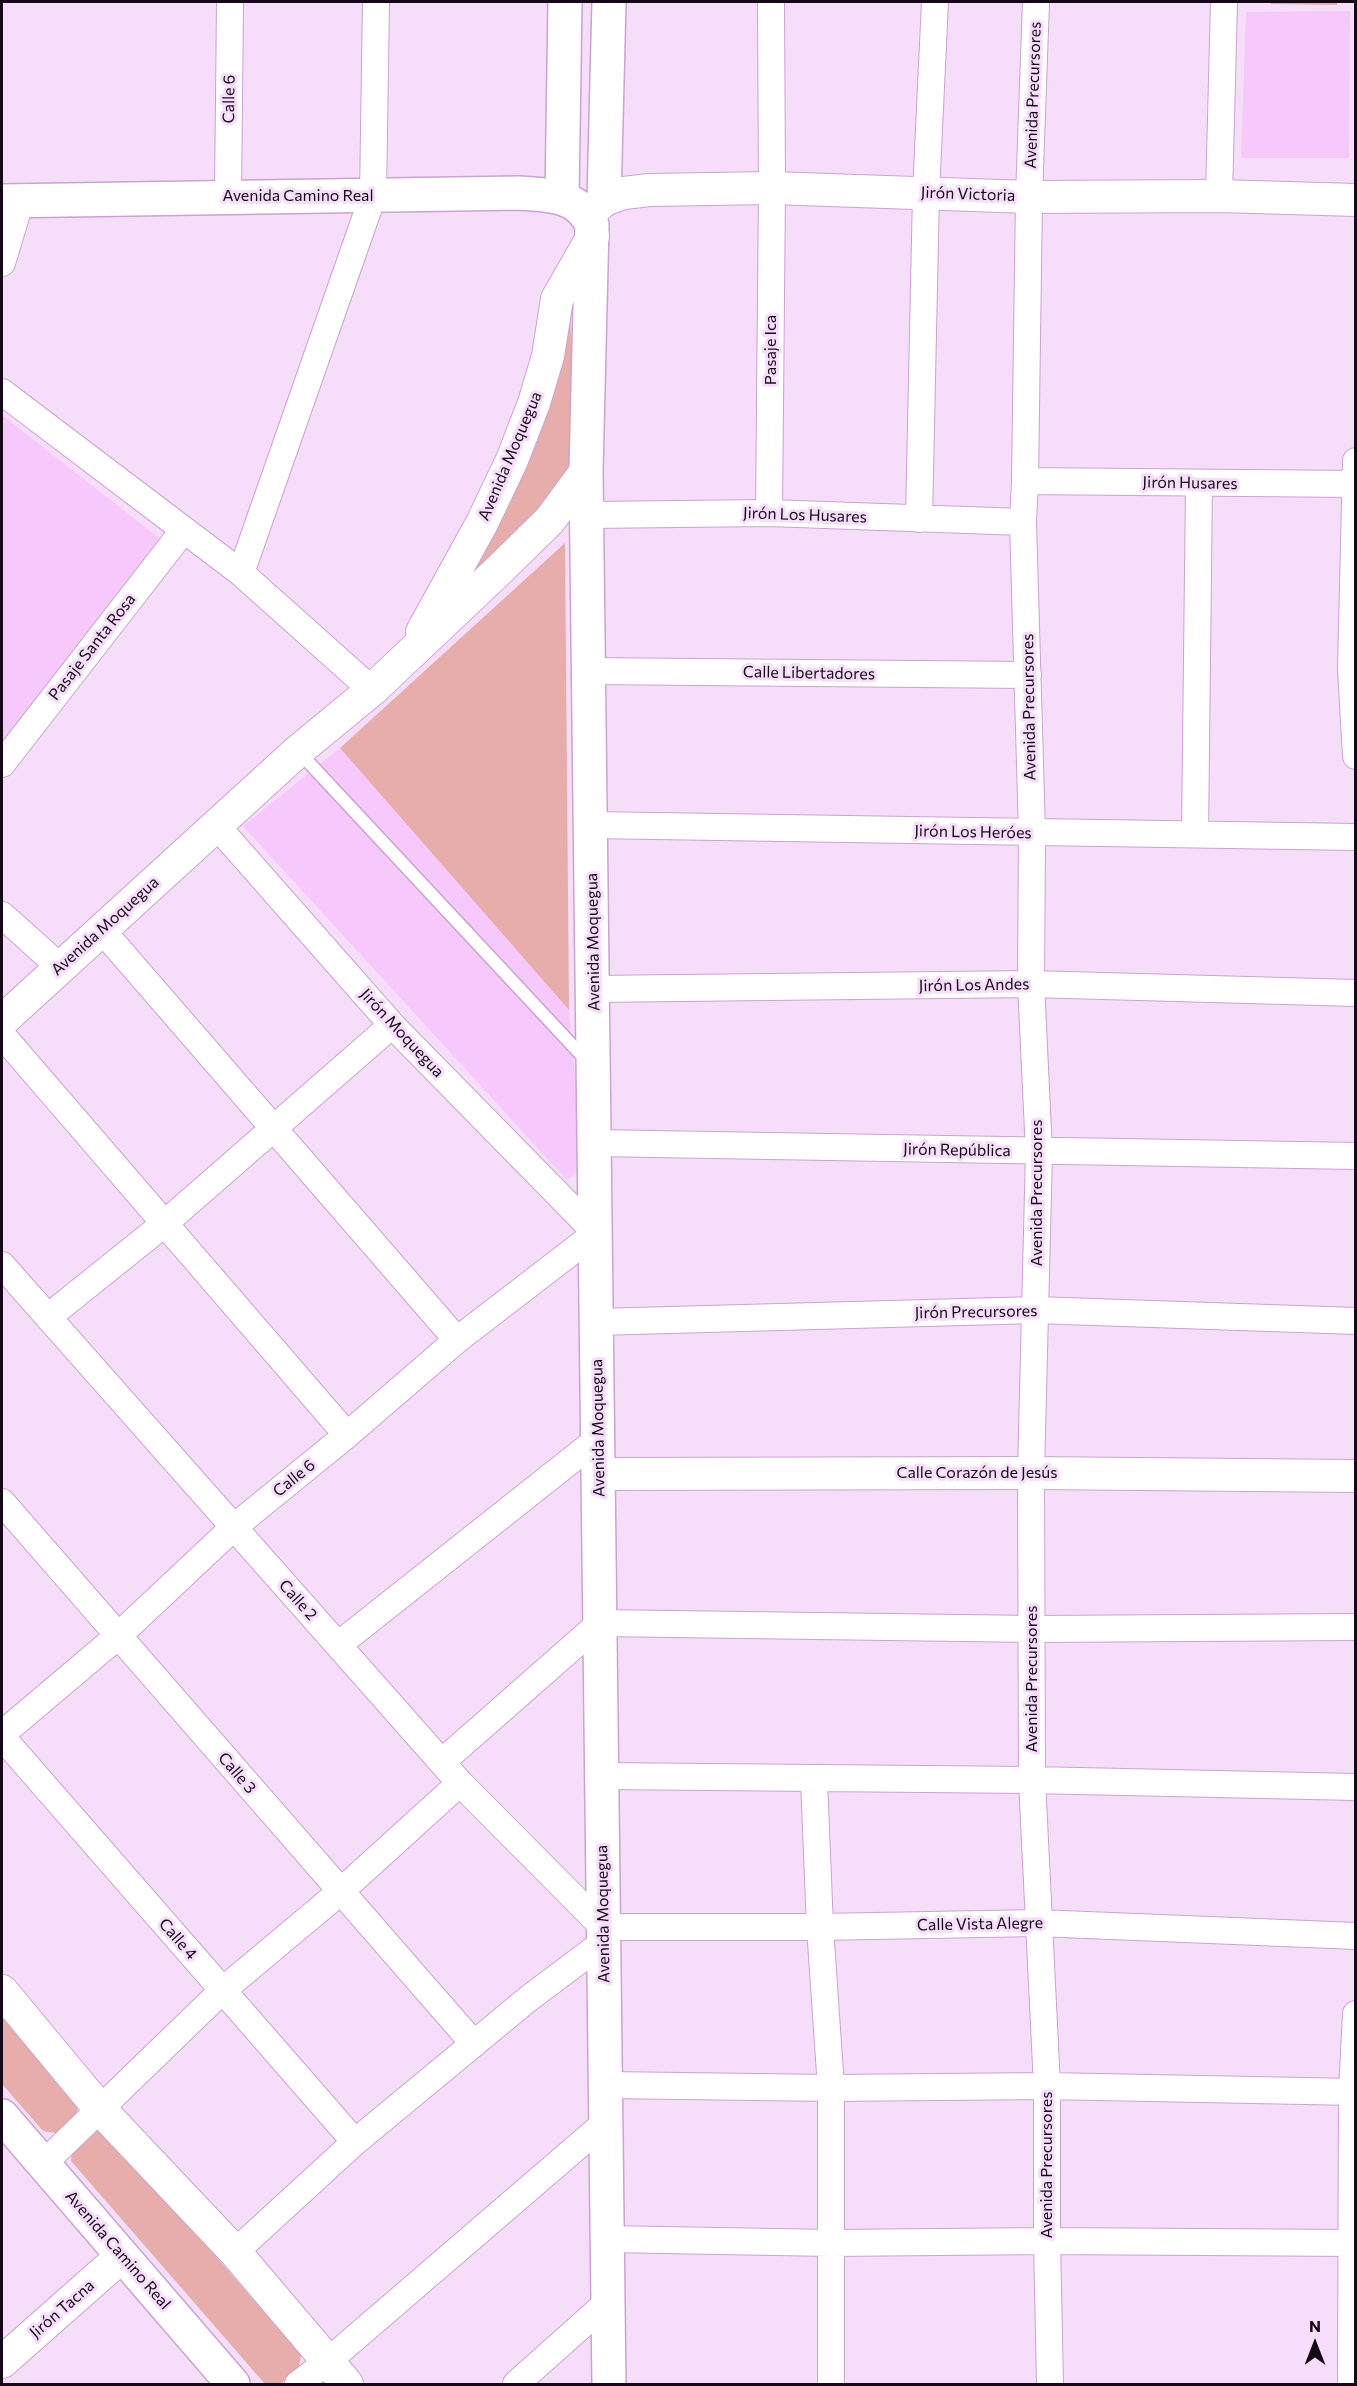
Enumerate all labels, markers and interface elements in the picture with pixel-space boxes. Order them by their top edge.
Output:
street label: Avenida Precursores [1021,21,1045,169]
street label: Calle 6 [219,75,239,123]
street label: Jirón Victoria [920,183,1016,205]
street label: Avenida Camino Real [222,186,374,206]
street label: Pasaje Ica [761,315,781,385]
street label: Avenida Moquegua [474,389,546,523]
street label: Jirón Husares [1142,473,1238,493]
street label: Jirón Los Husares [743,503,867,527]
street label: Pasaje Santa Rosa [44,590,140,704]
street label: Avenida Precursores [1018,633,1040,781]
street label: Calle Libertadores [743,662,875,684]
street label: Jirón Los Heróes [914,821,1032,843]
street label: Avenida Moquegua [47,873,163,979]
street label: Avenida Moquegua [582,873,604,1011]
street label: Jirón Los Andes [918,974,1030,996]
street label: Jirón Moquegua [356,985,448,1081]
street label: Avenida Precursores [1027,1120,1047,1266]
street label: Jirón República [903,1139,1011,1161]
street label: Jirón Precursores [914,1301,1038,1323]
street label: Avenida Moquegua [587,1359,609,1497]
street label: Calle 6 [269,1455,319,1501]
street label: Calle Corazón de Jesús [896,1463,1058,1483]
street label: Calle 2 [275,1576,321,1624]
street label: Avenida Precursores [1022,1606,1042,1752]
street label: Calle 3 [214,1749,260,1797]
street label: Avenida Moquegua [592,1845,614,1983]
street label: Calle Vista Alegre [917,1913,1043,1935]
street label: Calle 4 [155,1914,201,1964]
street label: Avenida Precursores [1037,2092,1057,2238]
street label: Avenida Camino Real [61,2187,175,2313]
street label: Jirón Tacna [26,2276,98,2342]
north arrow [1285,2314,1345,2374]
text: N [1309,2316,1321,2335]

